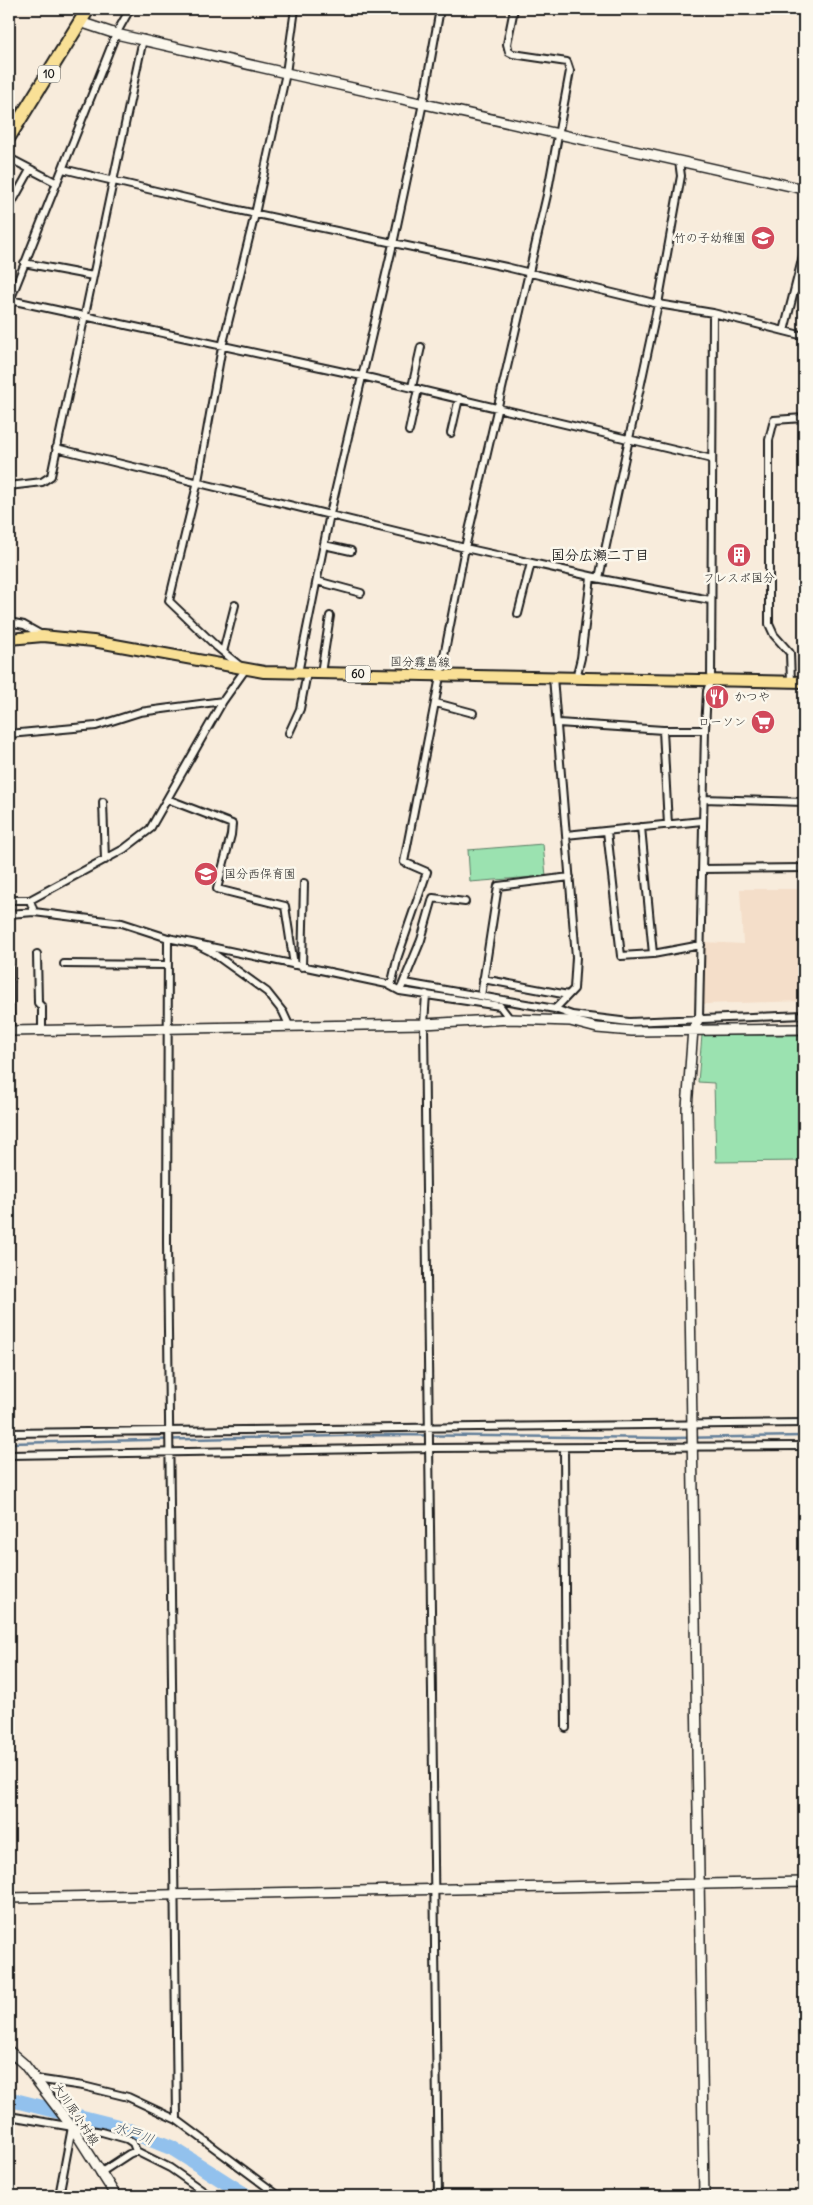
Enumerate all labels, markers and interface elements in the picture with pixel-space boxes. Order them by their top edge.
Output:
road number: 10 [38,66,60,82]
school or university icon: 竹の子幼稚園 [750,225,776,251]
place label: 竹の子幼稚園 [674,230,746,245]
building icon: フレスポ国分 [726,542,752,568]
district label: 国分広瀬二丁目 [551,546,649,564]
place label: フレスポ国分 [703,570,775,585]
street label: 国分霧島線 [390,653,450,670]
road number: 60 [346,666,370,682]
restaurant icon: かつや [704,684,730,710]
place label: かつや [734,689,770,704]
supermarket icon: ローソン [750,709,776,735]
place label: ローソン [698,714,746,729]
school or university icon: 国分西保育園 [193,861,219,887]
place label: 国分西保育園 [224,866,296,881]
street label: 大川原小村線 [50,2080,103,2148]
water label: 水戸川 [111,2117,157,2149]

